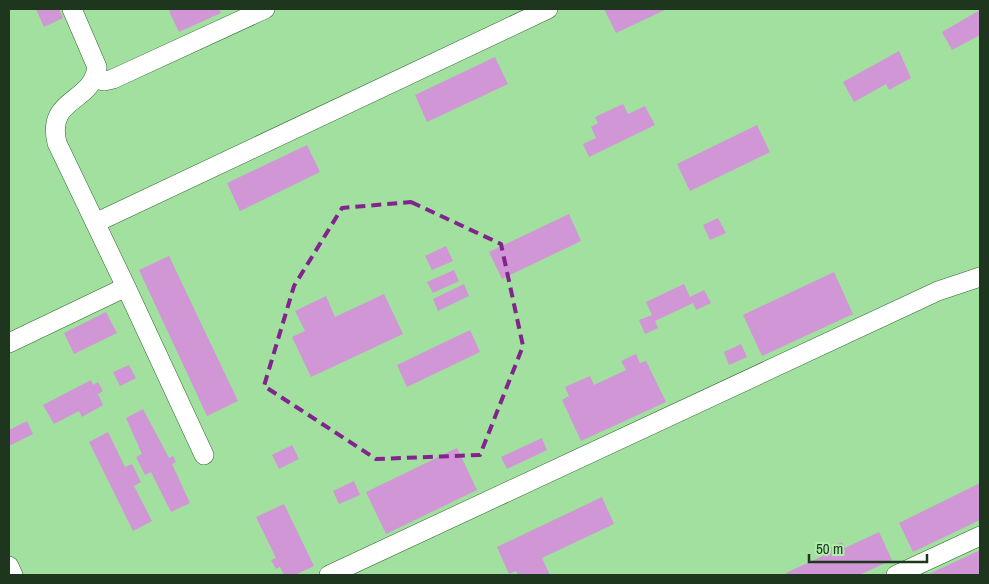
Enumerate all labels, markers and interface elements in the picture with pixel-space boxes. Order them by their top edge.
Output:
scale bar [809,532,926,564]
text: 50 m [816,538,843,559]

